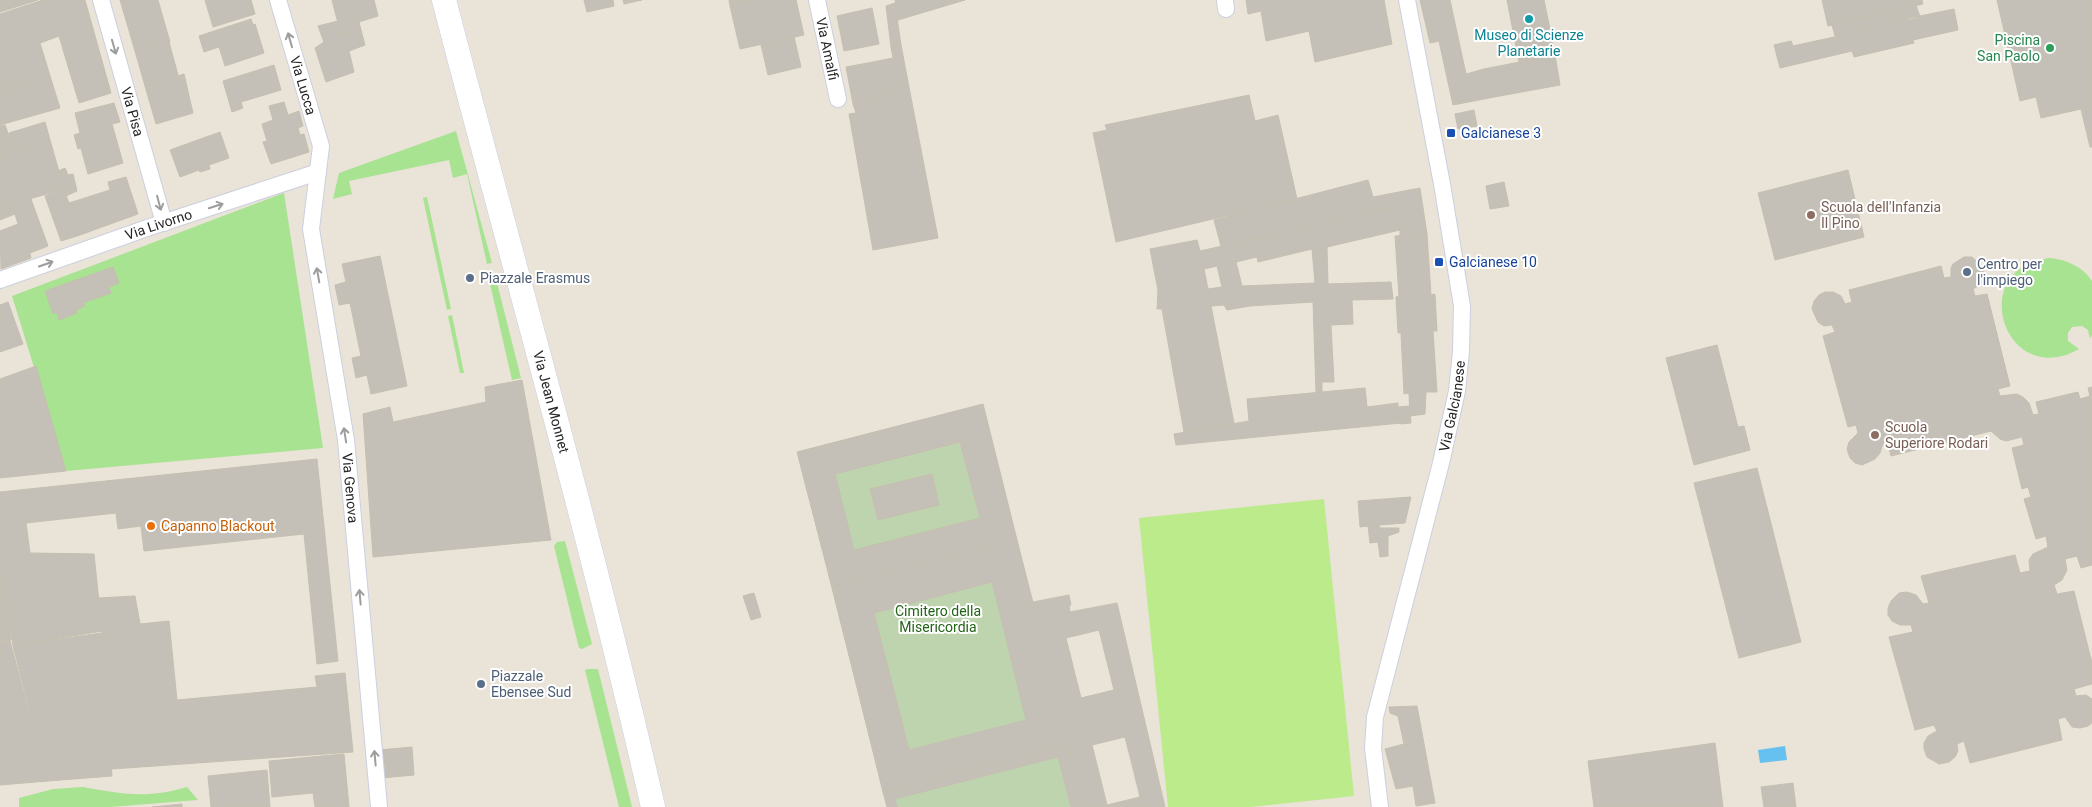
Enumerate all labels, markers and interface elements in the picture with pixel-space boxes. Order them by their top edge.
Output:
marker: Museo di Scienze Planetarie [1523,13,1535,25]
street label: Via Amalfi [813,16,842,82]
place label: Museo di Scienze Planetarie [1474,27,1584,59]
one-way arrow [284,32,294,48]
place label: Piscina San Paolo [1977,32,2040,64]
one-way arrow [110,38,119,54]
marker: Piscina San Paolo [2044,42,2056,54]
street label: Via Lucca [287,54,319,117]
street label: Via Pisa [118,85,147,138]
place label: Galcianese 3 [1461,125,1541,141]
marker: Galcianese 3 [1445,127,1457,139]
one-way arrow [154,195,164,211]
place label: Scuola dell'Infanzia Il Pino [1821,199,1941,231]
one-way arrow [208,200,224,210]
street label: Via Livorno [123,206,194,243]
marker: Scuola dell'Infanzia Il Pino [1805,209,1817,221]
place label: Galcianese 10 [1449,254,1537,270]
marker: Galcianese 10 [1433,256,1445,268]
place label: Centro per l'impiego [1977,256,2042,288]
one-way arrow [38,259,53,268]
marker: Centro per l'impiego [1961,266,1973,278]
one-way arrow [312,267,322,283]
place label: Piazzale Erasmus [480,270,590,286]
marker: Piazzale Erasmus [464,272,476,284]
street label: Via Jean Monnet [530,349,573,455]
street label: Via Galcianese [1436,360,1468,453]
place label: Scuola Superiore Rodari [1885,419,1988,451]
one-way arrow [339,427,349,443]
marker: Scuola Superiore Rodari [1869,429,1881,441]
street label: Via Genova [339,452,361,524]
place label: Capanno Blackout [161,518,275,534]
marker: Capanno Blackout [145,520,157,532]
one-way arrow [355,589,365,605]
park label: Cimitero della Misericordia [895,603,981,635]
place label: Piazzale Ebensee Sud [491,668,571,700]
marker: Piazzale Ebensee Sud [475,678,487,690]
one-way arrow [370,751,379,767]

